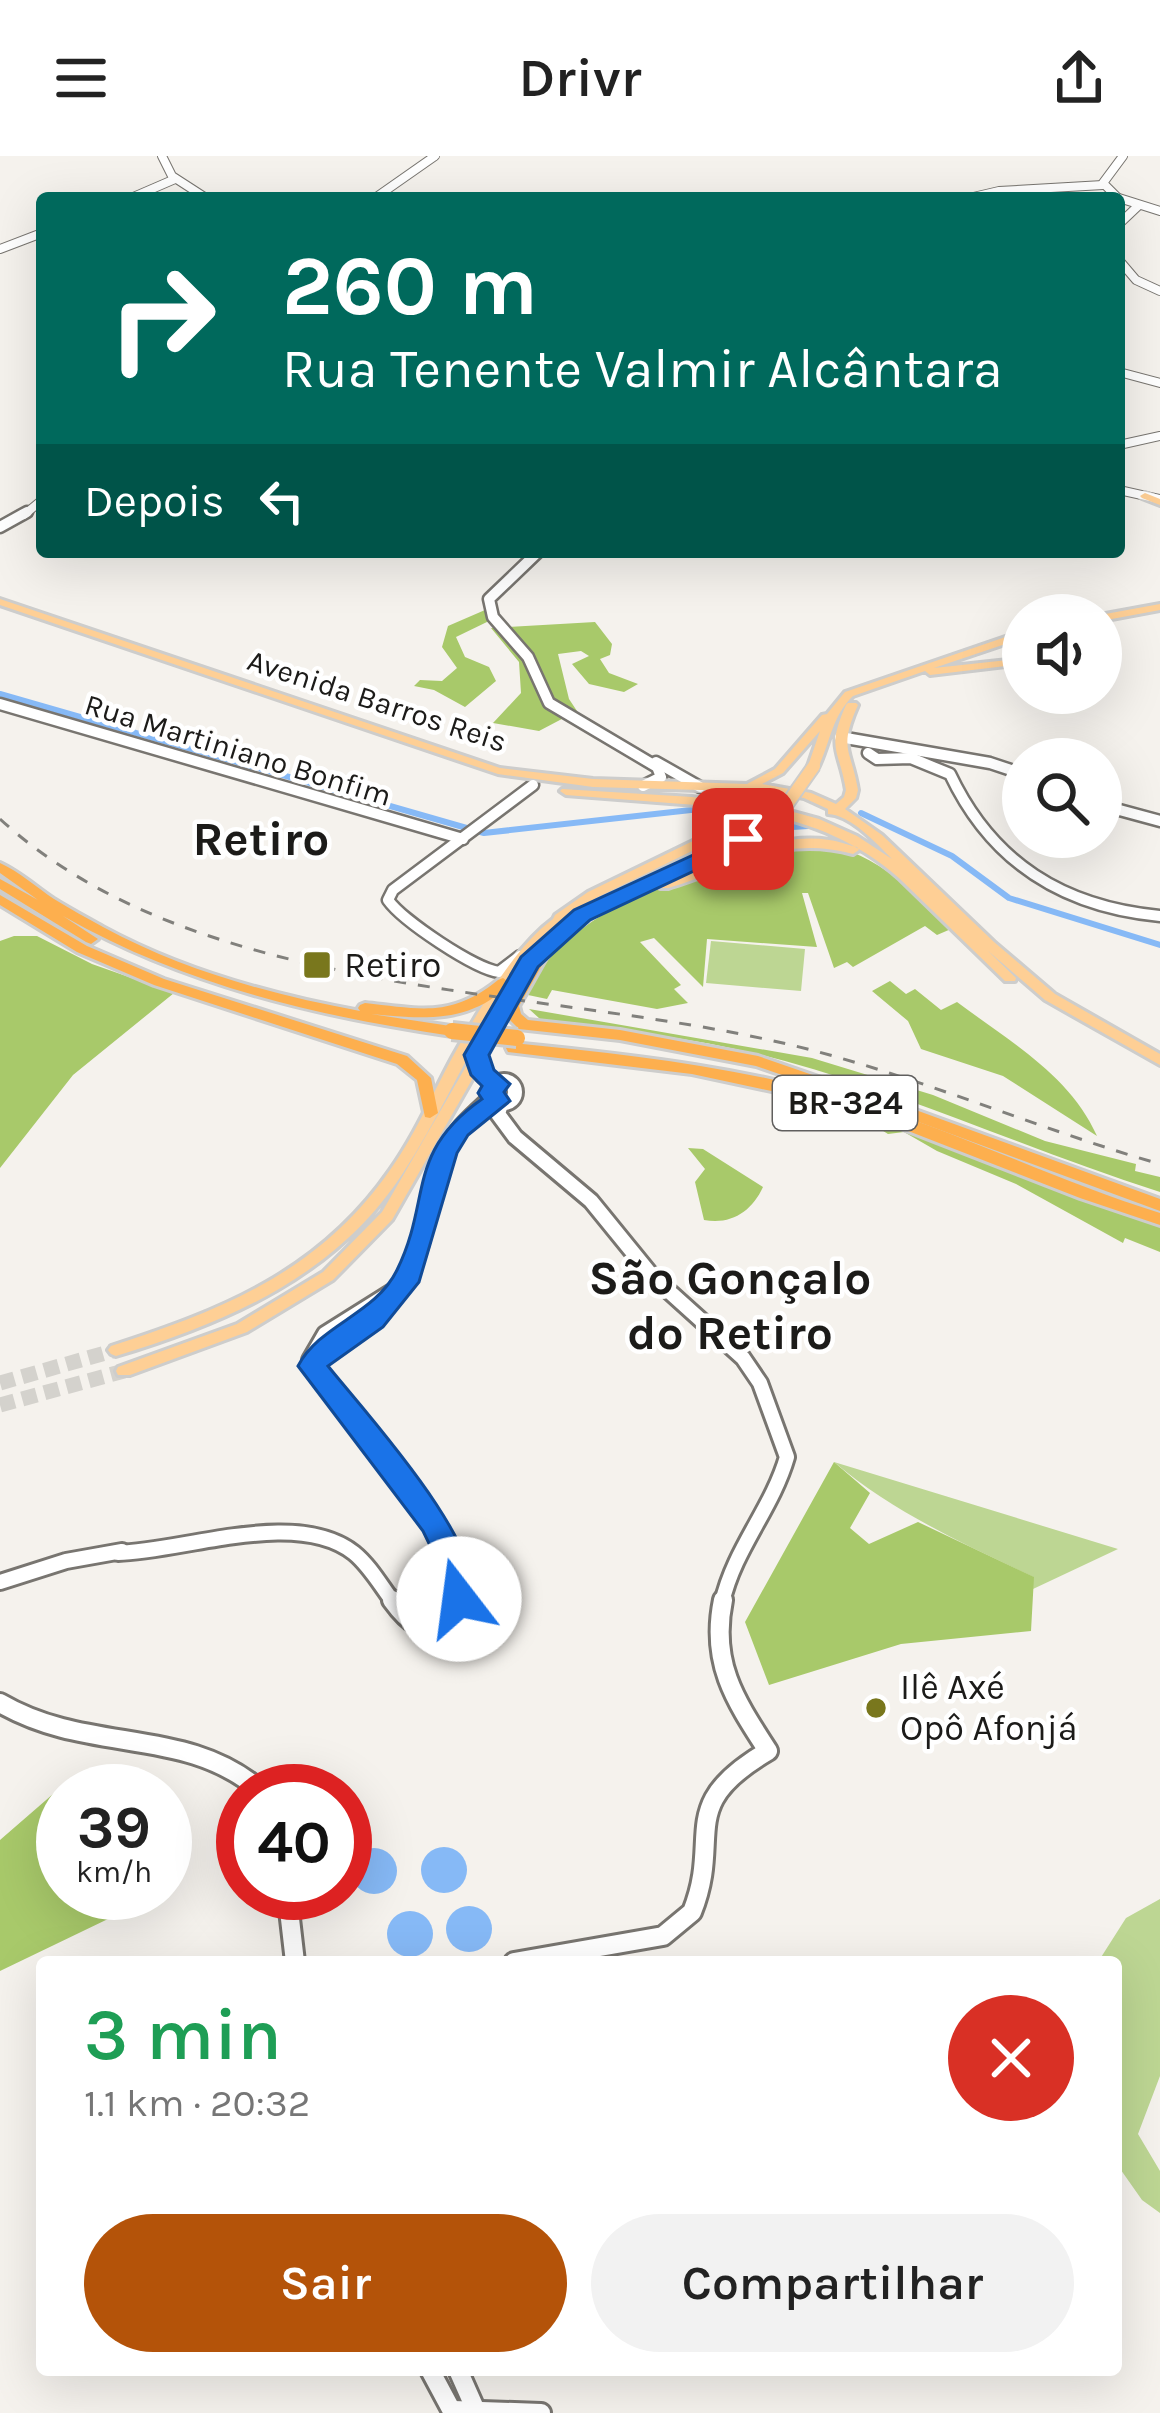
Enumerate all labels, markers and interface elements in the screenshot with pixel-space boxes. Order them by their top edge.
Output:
icon: menu [48,45,114,111]
icon: share [1046,45,1112,111]
text: Drivr [518,46,642,110]
text: 260 m [282,237,538,335]
icon: right [84,240,240,396]
text: Rua Tenente Valmir Alcântara [282,337,1003,401]
icon: left [249,468,315,534]
text: Depois [84,475,225,527]
map controls [1002,594,1122,858]
button: sound [1002,594,1122,714]
street label: Avenida Barros Reis [243,642,511,760]
street label: Rua Martiniano Bonfim [80,686,396,814]
button: search [1002,738,1122,858]
pin [692,788,794,890]
icon: arrive [710,806,776,872]
district label: Retiro [192,811,330,867]
place label: Retiro [344,944,442,986]
marker: Retiro [301,949,333,981]
road number: BR-324 [773,1076,917,1130]
district label: São Gonçalo do Retiro [589,1250,871,1361]
position arrow [396,1536,522,1662]
place label: Ilê Axé Opô Afonjá [900,1666,1078,1749]
marker: Ilê Axé Opô Afonjá [863,1695,889,1721]
speed limit sign: 40 [216,1764,372,1920]
text: 39 [77,1792,151,1862]
text: km/h [76,1854,152,1890]
text: 3 min [84,1993,282,2077]
button: close [948,1995,1074,2121]
text: 1.1 km · 20:32 [84,2080,310,2126]
button: Sair [84,2214,567,2352]
button: Compartilhar [591,2214,1074,2352]

